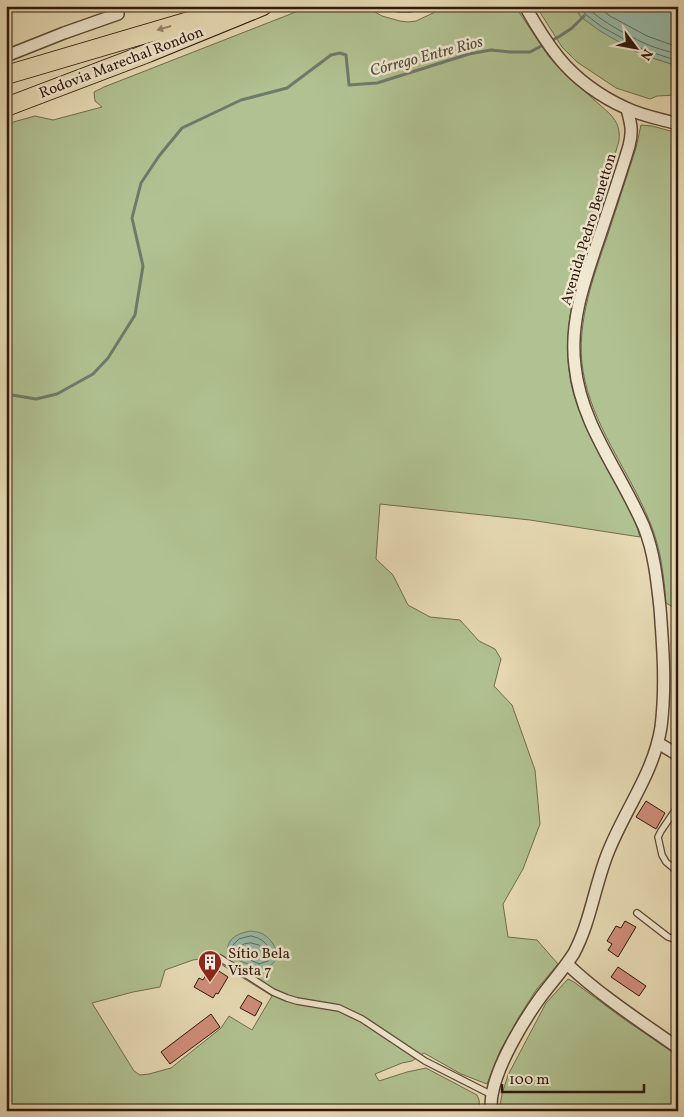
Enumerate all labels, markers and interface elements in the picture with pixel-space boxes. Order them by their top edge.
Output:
street label: Rodovia Marechal Rondon [36,22,207,104]
north arrow [612,22,662,72]
one-way arrow [157,24,172,32]
water label: Córrego Entre Rios [368,31,486,83]
text: N [635,45,657,63]
street label: Avenida Pedro Benetton [556,151,623,308]
place label: Sítio Bela Vista 7 [228,944,290,982]
building icon: Sítio Bela Vista 7 [197,949,223,983]
scale bar [502,1062,644,1094]
text: 100 m [509,1070,549,1091]

